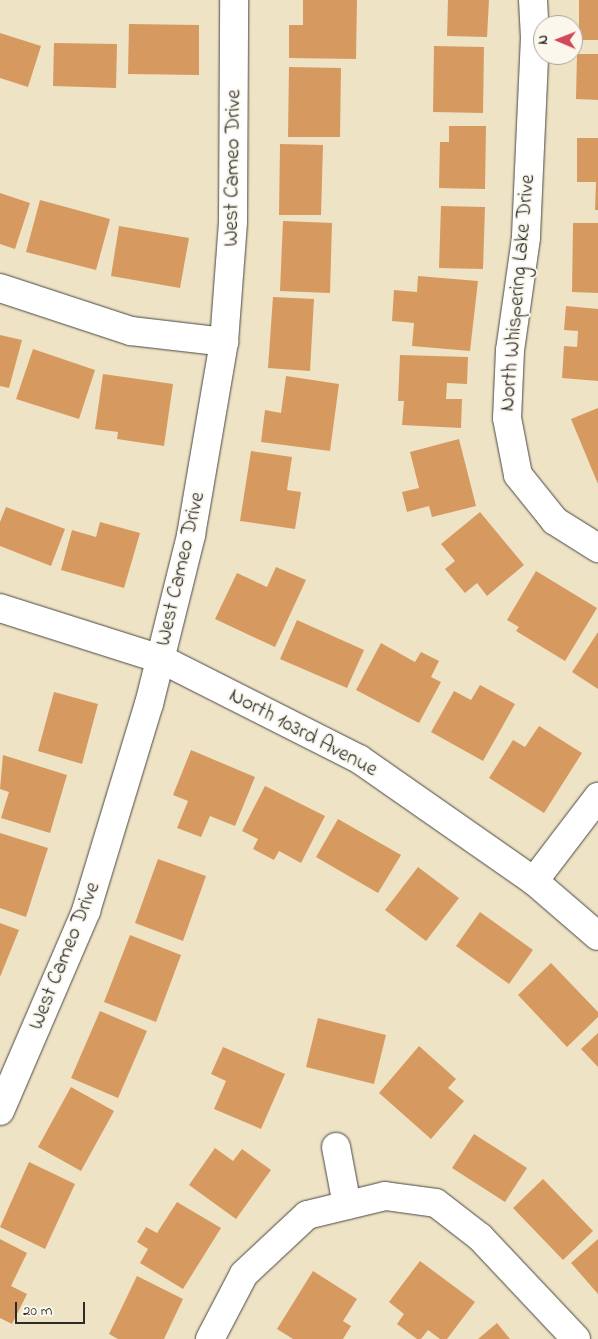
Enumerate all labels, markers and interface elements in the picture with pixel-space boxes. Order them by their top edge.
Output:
north arrow [533,15,583,65]
text: N [533,35,554,45]
street label: West Cameo Drive [219,89,247,247]
street label: North Whispering Lake Drive [495,174,541,412]
street label: West Cameo Drive [151,490,211,648]
street label: North 103rd Avenue [224,683,382,783]
street label: West Cameo Drive [24,878,106,1034]
scale bar [18,1292,88,1324]
text: 20 m [23,1300,52,1322]

